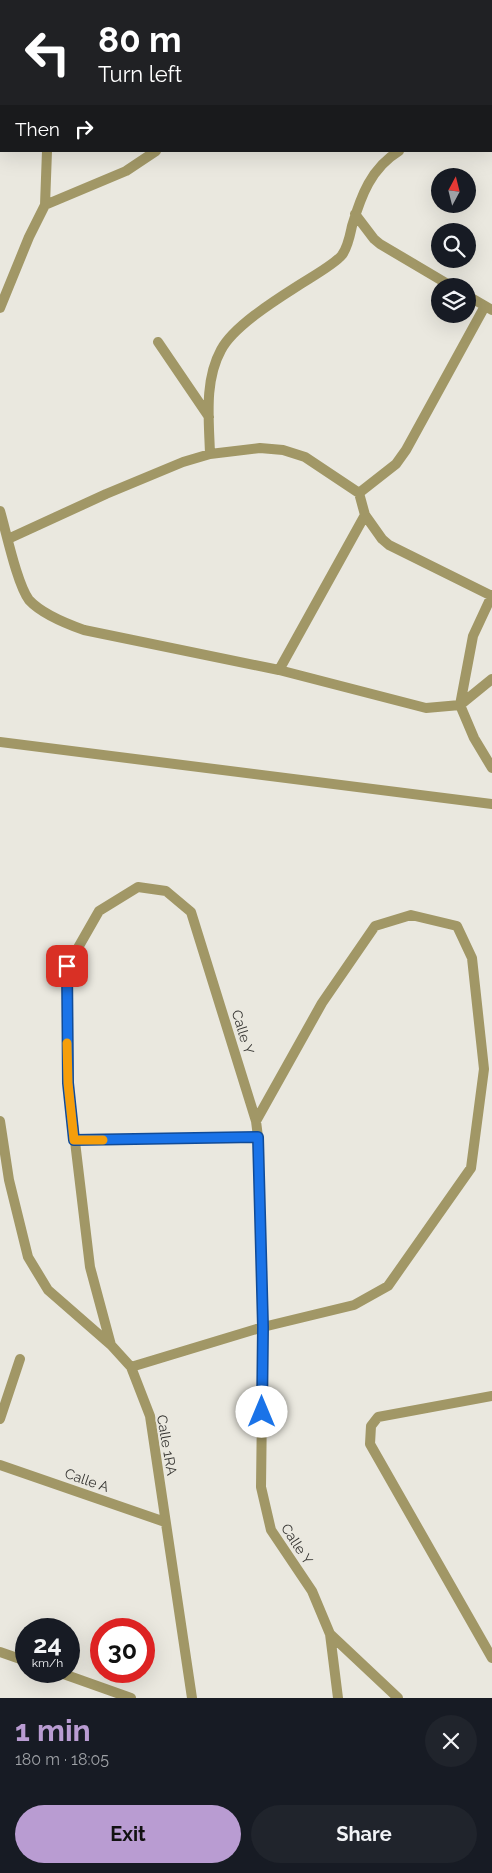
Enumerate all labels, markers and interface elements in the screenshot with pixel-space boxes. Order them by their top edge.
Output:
text: 80 m [98,19,182,60]
icon: left [15,20,80,85]
text: Turn left [98,61,182,87]
icon: right [70,115,98,143]
text: Then [15,118,60,140]
north arrow [431,168,476,212]
map controls [431,168,476,323]
button: search [431,223,476,268]
button: layers [431,278,476,323]
pin [46,945,88,987]
icon: arrive [53,952,81,980]
street label: Calle Y [229,1008,257,1056]
position arrow [235,1385,287,1437]
street label: Calle 1RA [154,1413,180,1477]
street label: Calle A [63,1465,112,1495]
street label: Calle Y [278,1521,316,1567]
speed limit sign: 30 [90,1618,155,1683]
text: 24 [33,1629,62,1659]
text: km/h [32,1656,63,1670]
text: 1 min [15,1713,91,1748]
button: close [425,1715,477,1767]
text: 180 m · 18:05 [15,1750,109,1769]
button: Exit [15,1805,241,1863]
button: Share [251,1805,477,1863]

